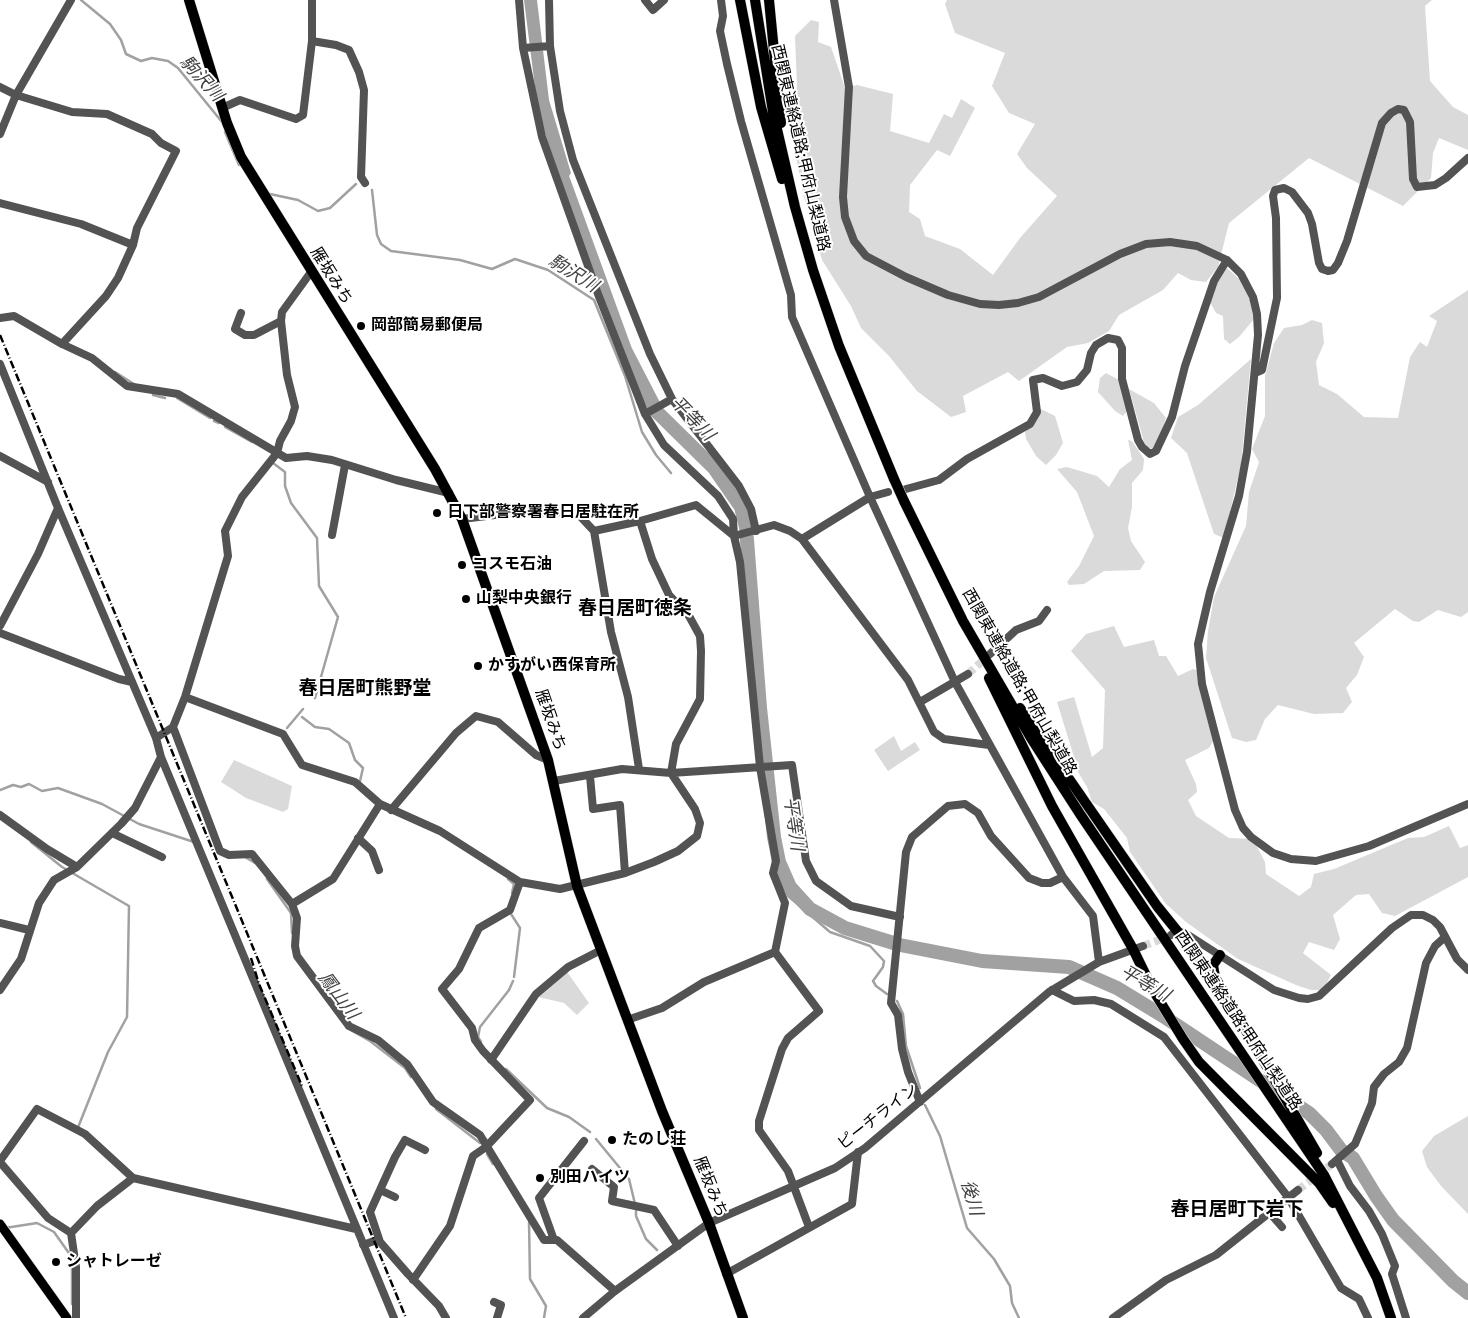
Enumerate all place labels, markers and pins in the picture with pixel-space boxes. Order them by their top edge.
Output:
place label: 岡部簡易郵便局 [371,316,483,336]
marker: 岡部簡易郵便局 [355,320,367,332]
place label: 日下部警察署春日居駐在所 [447,503,639,523]
marker: 日下部警察署春日居駐在所 [431,507,443,519]
place label: コスモ石油 [472,555,552,575]
marker: コスモ石油 [456,559,468,571]
place label: 山梨中央銀行 [476,589,572,609]
marker: 山梨中央銀行 [460,593,472,605]
place label: かすがい西保育所 [488,656,616,676]
marker: かすがい西保育所 [472,660,484,672]
place label: たのし荘 [622,1130,686,1150]
marker: たのし荘 [606,1134,618,1146]
place label: 別田ハイツ [550,1168,630,1188]
marker: 別田ハイツ [534,1172,546,1184]
place label: シャトレーゼ [66,1252,162,1272]
marker: シャトレーゼ [50,1256,62,1268]

